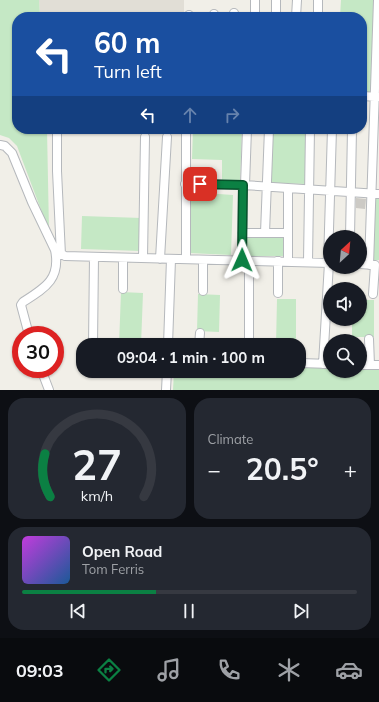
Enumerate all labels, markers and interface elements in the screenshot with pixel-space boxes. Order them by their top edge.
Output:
text: 60 m [94,25,160,60]
icon: left [28,28,80,80]
text: Turn left [94,60,162,83]
icon: left [137,104,159,126]
icon: ahead [179,104,201,126]
icon: right [221,104,243,126]
pin [183,167,217,201]
icon: arrive [189,173,211,195]
north arrow [323,230,367,274]
map controls [323,230,367,378]
position arrow [221,239,263,281]
button: sound [323,282,367,326]
speed limit sign: 30 [12,326,64,378]
button: search [323,334,367,378]
text: 09:04 · 1 min · 100 m [117,348,265,367]
text: Climate [208,431,253,447]
text: 27 [72,437,122,489]
text: 20.5° [246,450,319,488]
text: − [208,456,221,484]
text: + [344,456,357,484]
text: km/h [81,486,113,504]
text: Open Road [82,542,162,561]
text: Tom Ferris [82,561,144,577]
icon: previous [67,600,89,622]
icon: pause [178,600,200,622]
icon: next [290,600,312,622]
icon: directions [95,656,123,684]
icon: music [155,656,183,684]
icon: phone [215,656,243,684]
icon: climate [275,656,303,684]
icon: car [335,656,363,684]
text: 09:03 [16,659,64,682]

